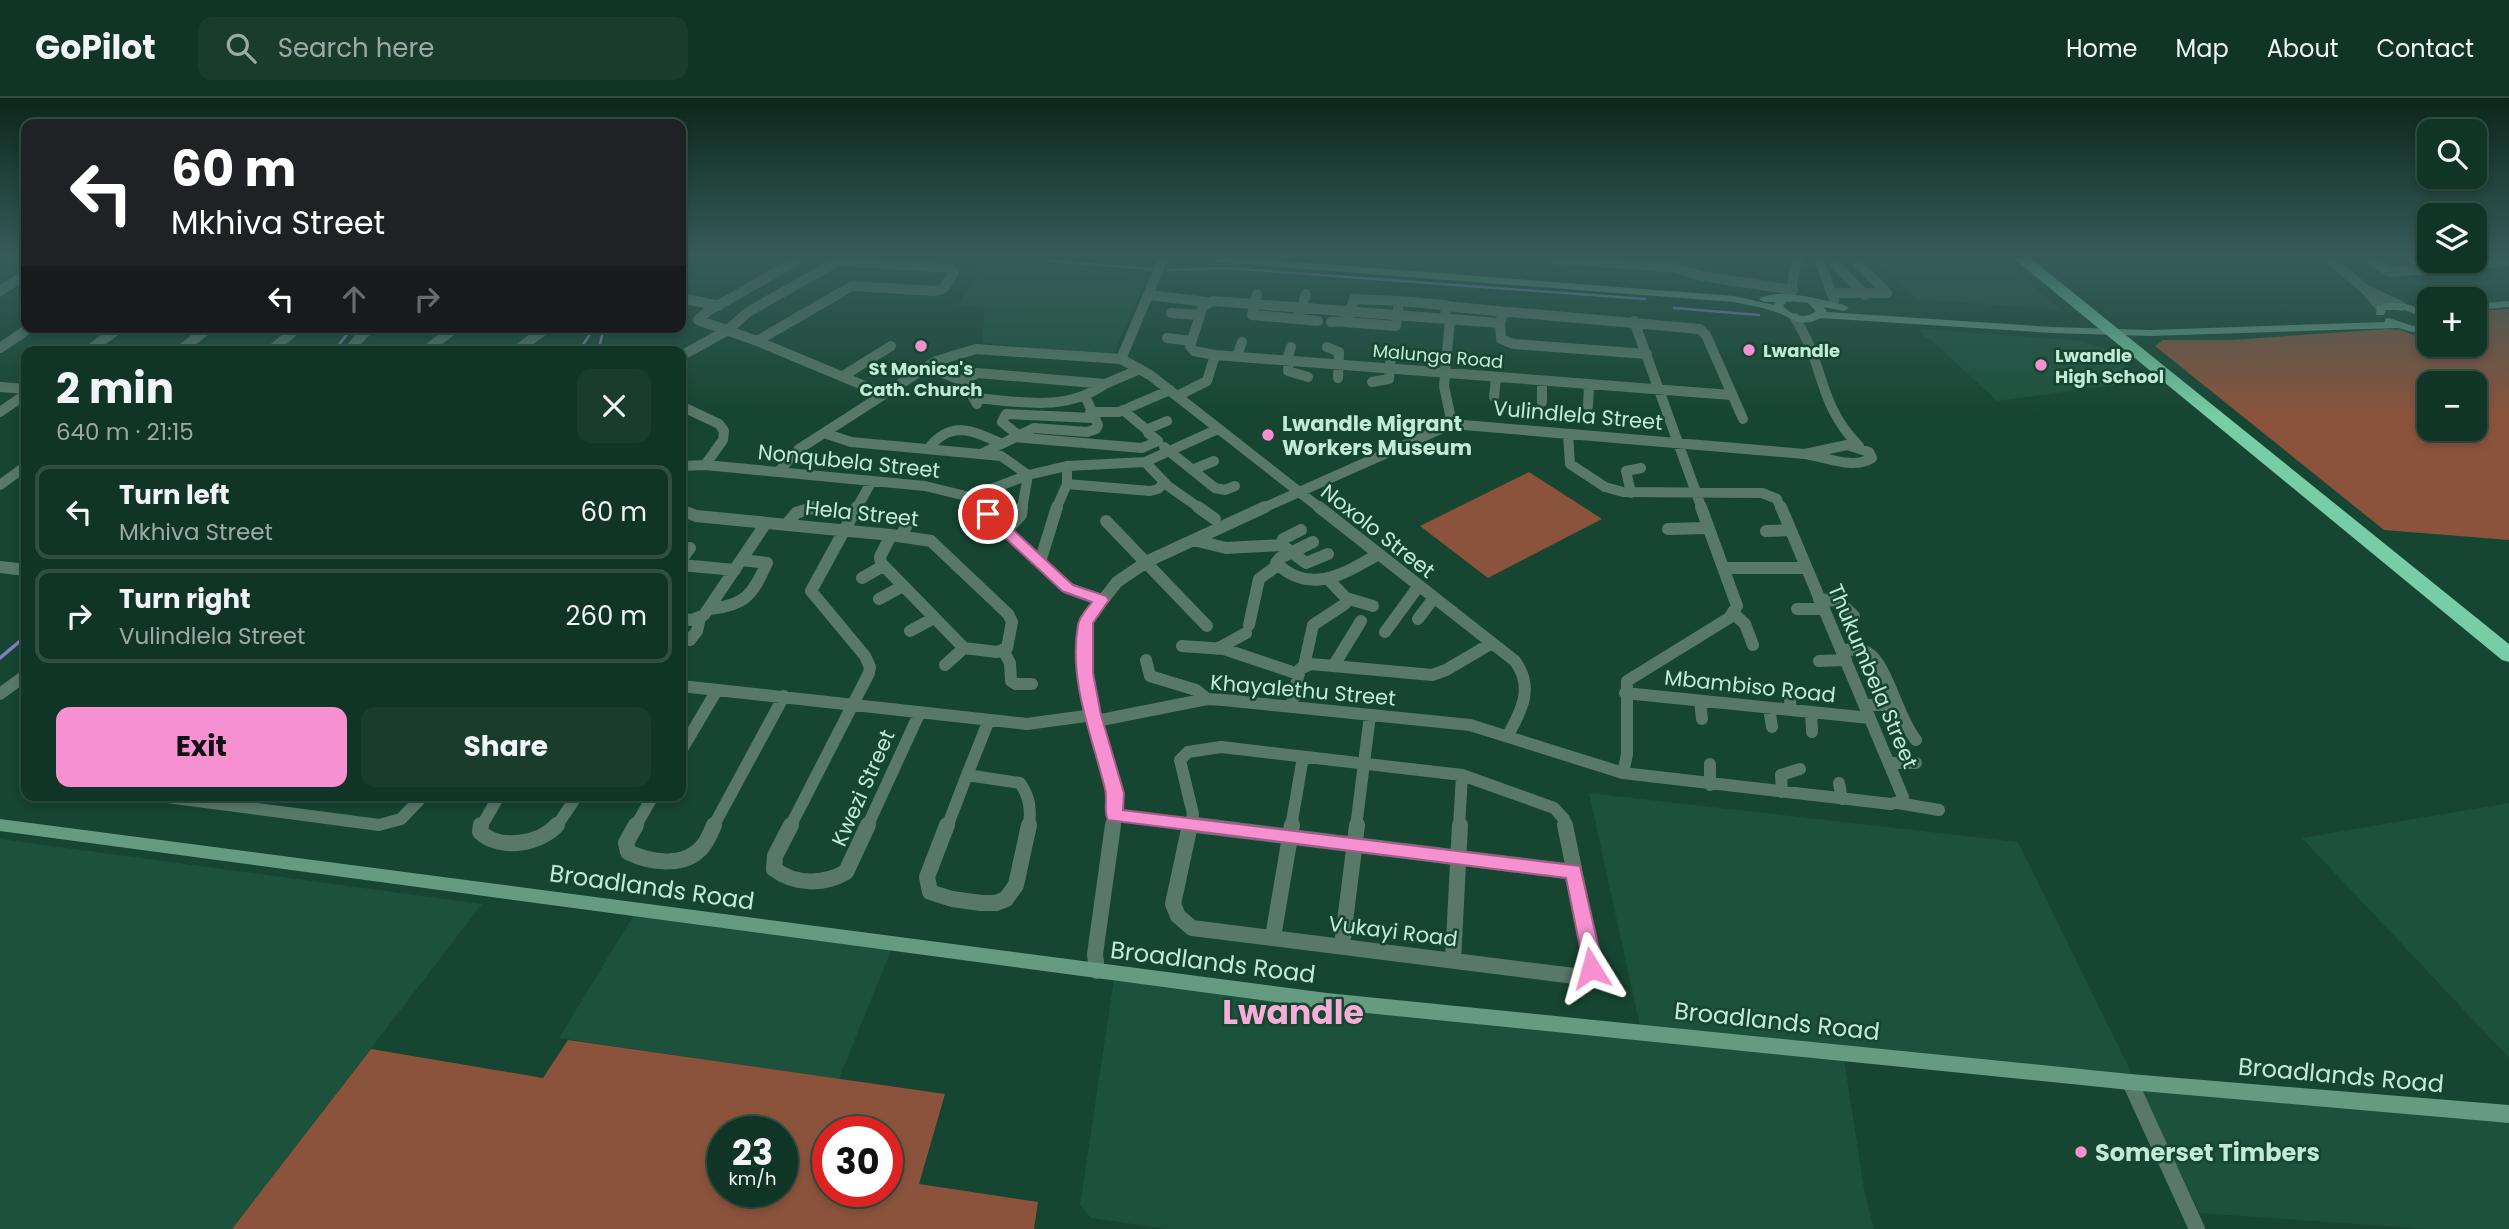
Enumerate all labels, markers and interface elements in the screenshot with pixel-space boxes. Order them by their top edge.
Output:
search box [198,17,688,80]
text: GoPilot [35,24,156,71]
icon: search [222,29,260,67]
text: Search here [278,30,434,66]
text: Home [2066,32,2138,65]
text: Map [2176,32,2229,65]
text: About [2267,32,2338,65]
text: Contact [2376,32,2474,65]
map controls [2417,119,2487,441]
button: search [2417,119,2487,189]
text: 60 m [171,135,296,203]
icon: left [56,147,147,238]
text: Mkhiva Street [171,200,385,245]
button: layers [2417,203,2487,273]
icon: left [262,280,300,318]
icon: ahead [335,280,373,318]
icon: right [408,280,446,318]
button: + [2417,287,2487,357]
marker: St Monica's Cath. Church [913,338,929,354]
street label: Malunga Road [1372,338,1504,374]
place label: Lwandle [1763,338,1840,363]
marker: Lwandle [1741,342,1757,358]
place label: Lwandle High School [2055,343,2164,389]
place label: St Monica's Cath. Church [860,356,982,402]
marker: Lwandle High School [2033,357,2049,373]
text: 2 min [56,359,174,418]
button: close [577,369,651,443]
button: − [2417,371,2487,441]
street label: Vulindlela Street [1492,393,1664,437]
place label: Lwandle Migrant Workers Museum [1282,409,1472,462]
text: 640 m · 21:15 [56,416,194,448]
marker: Lwandle Migrant Workers Museum [1260,427,1276,443]
street label: Nonqubela Street [757,437,941,485]
text: Turn left [119,477,230,513]
street label: Noxolo Street [1315,477,1441,585]
pin [958,484,1018,544]
icon: left [60,493,98,531]
street label: Hela Street [804,493,920,533]
text: 60 m [580,494,647,530]
icon: arrive [969,495,1007,533]
text: Mkhiva Street [119,516,273,548]
street label: Thukumbela Street [1821,579,1925,773]
text: Turn right [119,581,251,617]
icon: right [60,597,98,635]
text: 260 m [565,598,647,634]
text: Vulindlela Street [119,620,305,652]
street label: Mbambiso Road [1663,663,1837,709]
street label: Khayalethu Street [1209,667,1397,713]
button: Exit [56,707,347,787]
button: Share [361,707,651,787]
street label: Kwezi Street [824,725,902,851]
street label: Broadlands Road [547,856,757,918]
street label: Vukayi Road [1327,909,1459,953]
position arrow [1554,931,1628,1005]
street label: Broadlands Road [1108,933,1318,991]
district label: Lwandle [1222,989,1364,1036]
street label: Broadlands Road [1673,994,1881,1048]
street label: Broadlands Road [2237,1050,2445,1100]
speed limit sign: 30 [812,1116,903,1207]
text: 23 [732,1128,773,1177]
place label: Somerset Timbers [2095,1136,2320,1169]
marker: Somerset Timbers [2073,1144,2089,1160]
text: km/h [729,1166,776,1191]

